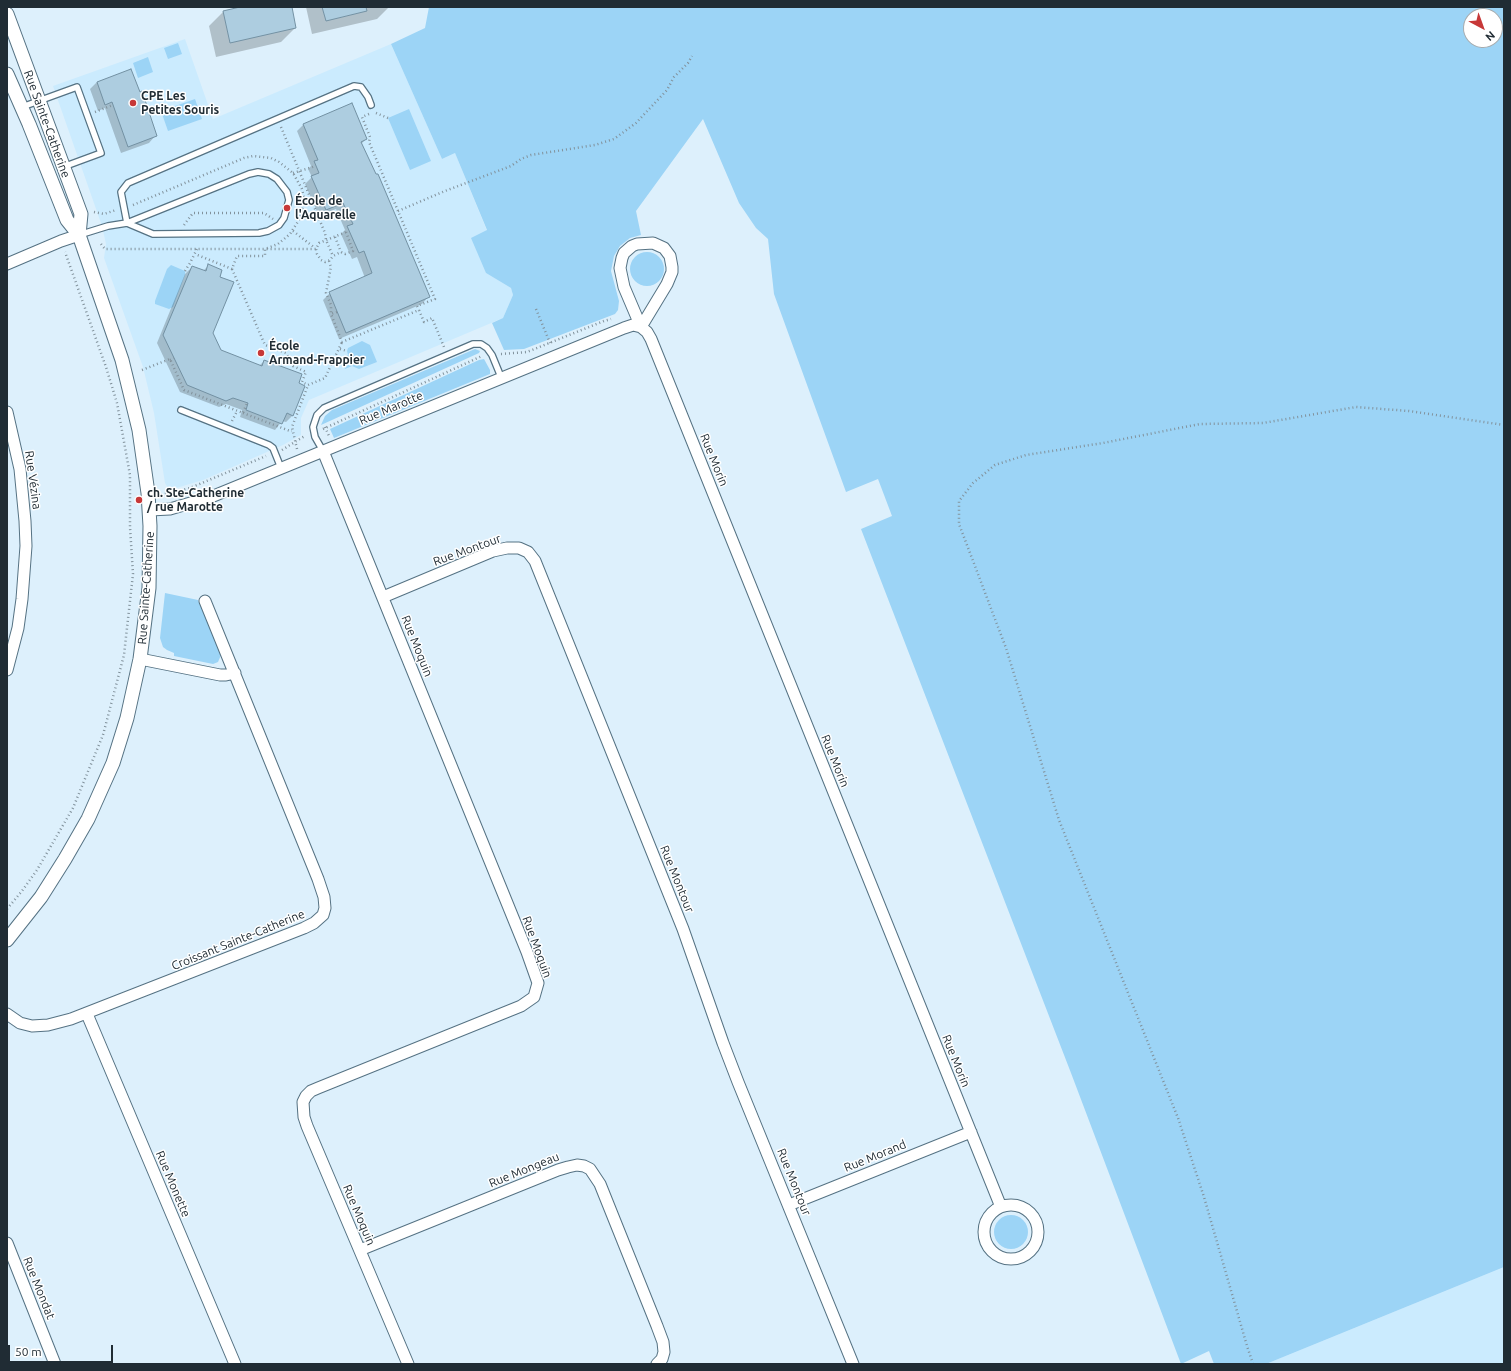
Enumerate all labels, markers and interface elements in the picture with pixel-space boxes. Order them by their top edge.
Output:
north arrow [1463,8,1503,48]
text: N [1483,29,1497,44]
street label: Rue Sainte-Catherine [21,68,73,180]
place label: CPE Les Petites Souris [141,89,219,117]
marker: CPE Les Petites Souris [128,98,138,108]
place label: École de l'Aquarelle [295,194,356,222]
marker: École de l'Aquarelle [282,203,292,213]
place label: École Armand-Frappier [269,339,365,367]
marker: École Armand-Frappier [256,348,266,358]
street label: Rue Marotte [357,388,425,428]
street label: Rue Morin [697,432,731,488]
street label: Rue Vézina [22,450,44,510]
place label: ch. Ste-Catherine / rue Marotte [147,486,244,514]
marker: ch. Ste-Catherine / rue Marotte [134,495,144,505]
street label: Rue Sainte-Catherine [135,531,157,645]
street label: Rue Montour [431,531,503,569]
street label: Rue Moquin [398,613,436,679]
street label: Rue Morin [818,733,852,789]
street label: Rue Montour [657,843,697,915]
street label: Croissant Sainte-Catherine [169,907,307,973]
street label: Rue Moquin [519,914,555,980]
street label: Rue Morin [939,1033,973,1089]
street label: Rue Morand [842,1137,908,1175]
street label: Rue Montour [774,1146,814,1218]
street label: Rue Monette [153,1149,193,1219]
street label: Rue Mongeau [487,1149,561,1191]
street label: Rue Moquin [340,1182,378,1248]
street label: Rue Mondat [20,1255,58,1321]
scale bar [10,1337,115,1363]
text: 50 m [15,1345,42,1358]

